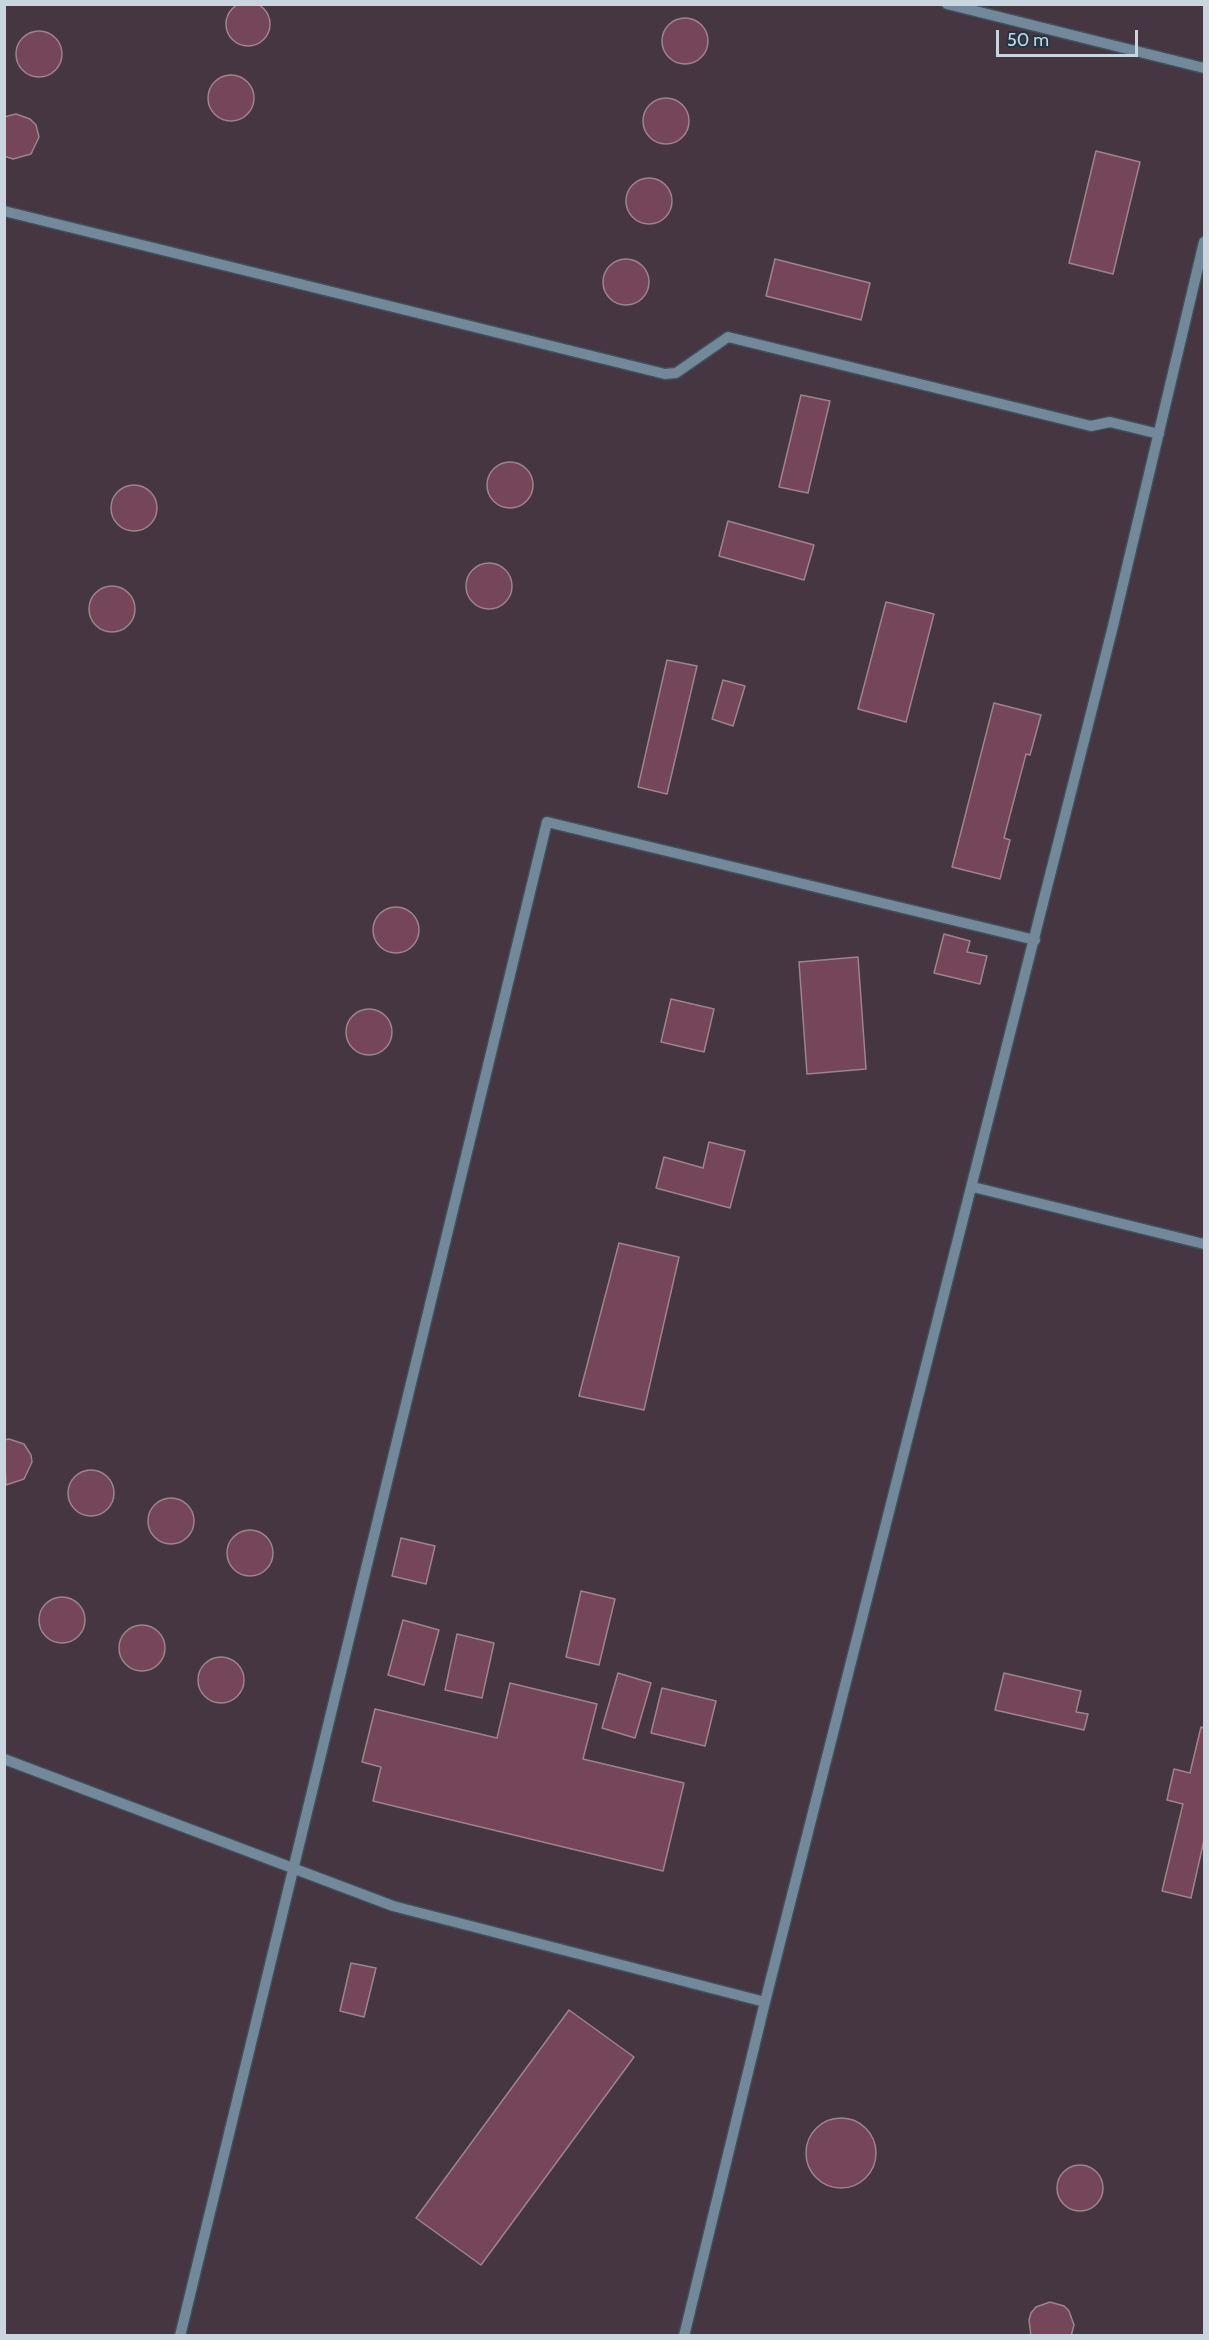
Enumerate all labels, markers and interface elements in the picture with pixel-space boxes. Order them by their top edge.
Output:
scale bar [999,18,1142,56]
text: 50 m [1007,29,1049,51]

